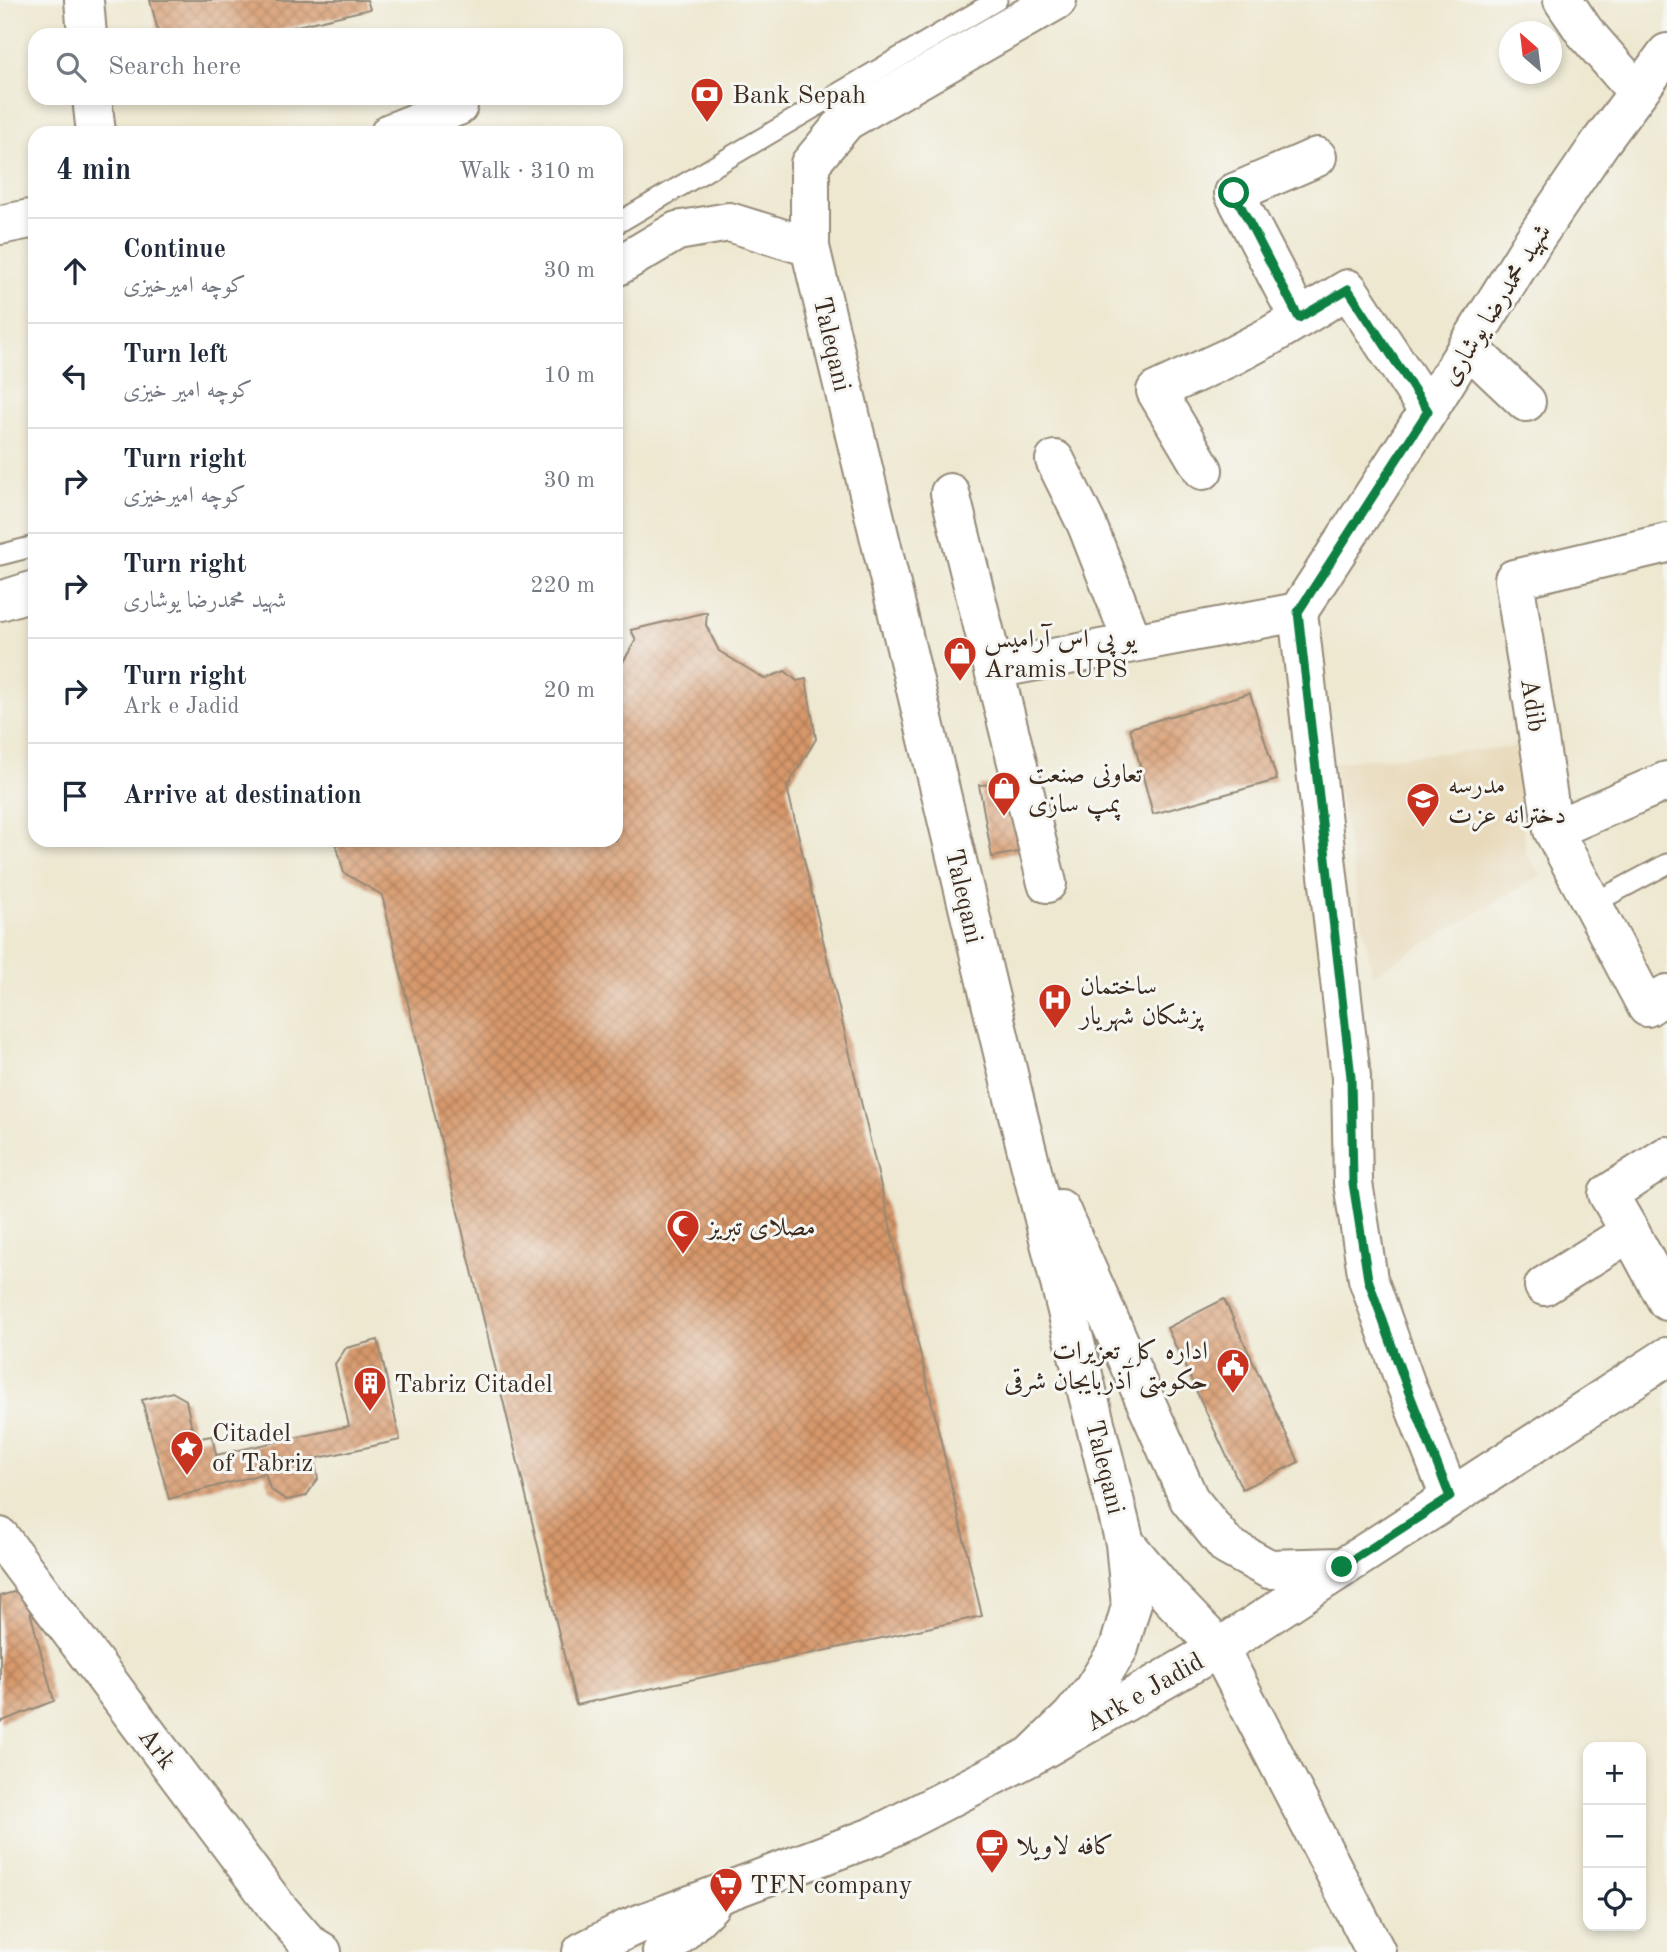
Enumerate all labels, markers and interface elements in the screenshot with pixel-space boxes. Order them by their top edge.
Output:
north arrow [1499,21,1562,84]
search box [28,28,623,105]
icon: search [52,48,90,86]
text: Search here [108,54,241,80]
bank icon: Bank Sepah [688,75,726,124]
place label: Bank Sepah [732,83,866,109]
text: 4 min [56,156,131,186]
text: Walk · 310 m [459,160,595,183]
route start [1218,177,1249,208]
street label: شهید محمدرضا یوشاری [1437,220,1558,391]
text: Continue [123,237,226,263]
icon: ahead [56,252,94,290]
text: 30 m [544,259,595,282]
text: کوچه امیرخیزی [123,274,246,297]
street label: Taleqani [808,295,855,394]
text: Turn left [123,342,228,368]
icon: left [56,357,94,395]
text: 10 m [544,364,595,387]
text: کوچه امیر خیزی [123,379,252,402]
text: Turn right [123,447,246,473]
icon: right [56,462,94,500]
text: 30 m [544,469,595,492]
text: کوچه امیرخیزی [123,484,246,507]
text: Turn right [123,552,246,578]
icon: right [56,567,94,605]
text: 220 m [530,574,595,597]
text: شهید محمدرضا یوشاری [123,589,286,612]
place label: یو پی اس آرامیس Aramis UPS [984,623,1138,683]
shop icon: یو پی اس آرامیس Aramis UPS [941,634,979,683]
text: Turn right [123,664,246,690]
icon: right [56,672,94,710]
street label: Adib [1515,677,1549,734]
text: 20 m [544,679,595,702]
text: Ark e Jadid [123,695,239,718]
place label: تعاونی صنعت پمپ سازی [1028,762,1143,822]
shop icon: تعاونی صنعت پمپ سازی [985,769,1023,818]
place label: مدرسه دخترانه عزت [1448,773,1566,832]
icon: arrive [56,777,94,815]
school or university icon: مدرسه دخترانه عزت [1404,780,1442,829]
text: Arrive at destination [123,783,362,809]
street label: Taleqani [940,847,987,946]
place label: ساختمان پزشکان شهریار [1077,974,1205,1032]
hospital icon: ساختمان پزشکان شهریار [1036,981,1074,1030]
mosque icon: مصلای تبریز [664,1207,702,1256]
place label: مصلای تبریز [705,1215,816,1242]
place label: اداره کل تعزیرات حکومتی آذربایجان شرقی [1004,1338,1208,1399]
public building icon: اداره کل تعزیرات حکومتی آذربایجان شرقی [1214,1346,1252,1395]
building icon: Tabriz Citadel [351,1364,389,1413]
place label: Tabriz Citadel [394,1372,553,1398]
street label: Taleqani [1080,1418,1128,1517]
place label: Citadel of Tabriz [212,1421,313,1477]
place icon: Citadel of Tabriz [168,1428,206,1477]
route end [1326,1551,1357,1582]
street label: Ark e Jadid [1082,1649,1208,1737]
street label: Ark [133,1724,180,1775]
map controls [1583,1742,1646,1931]
button: + [1583,1742,1646,1805]
button: − [1583,1805,1646,1868]
cafe icon: کافه لاویلا [973,1826,1011,1875]
place label: کافه لاویلا [1016,1833,1114,1861]
supermarket icon: TFN company [707,1865,745,1914]
button: locate [1583,1868,1646,1931]
place label: TFN company [750,1873,913,1899]

